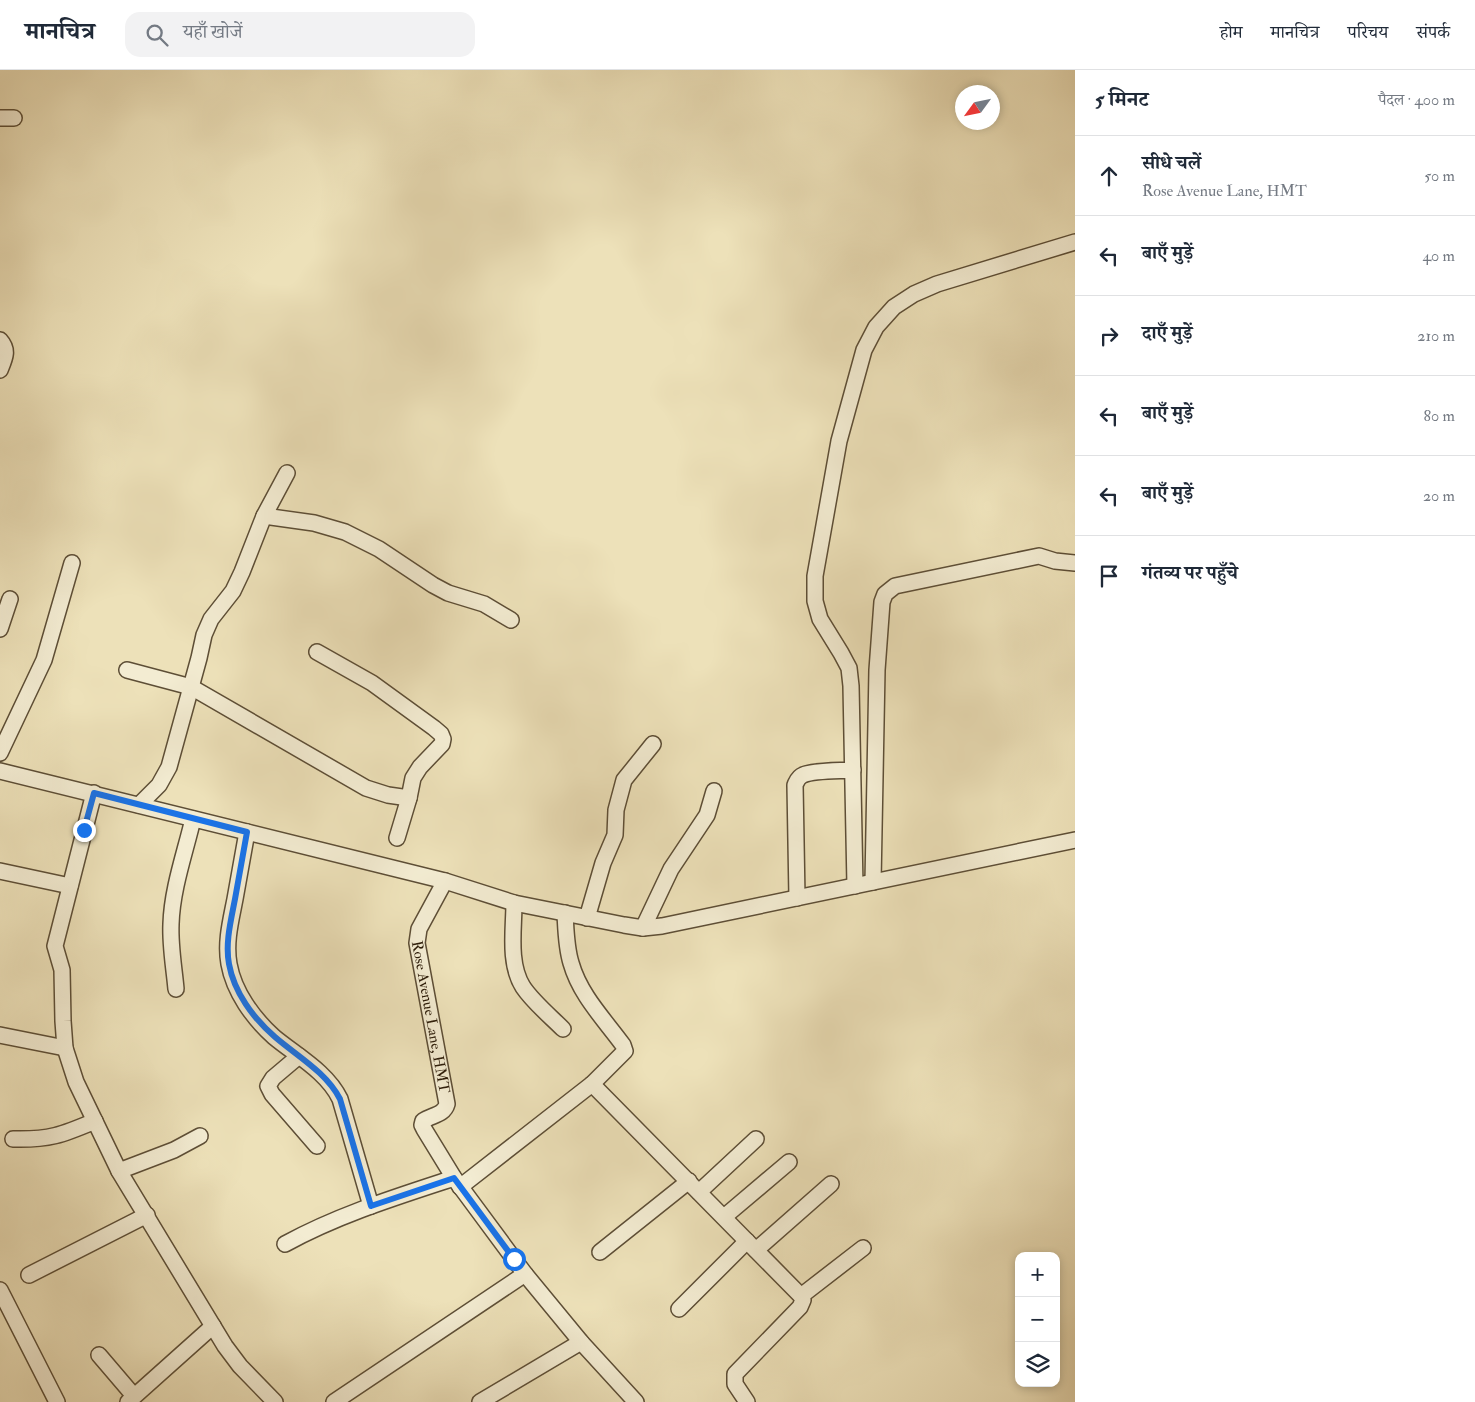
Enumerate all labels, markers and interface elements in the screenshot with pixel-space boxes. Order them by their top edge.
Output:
search box [125,12,475,57]
text: मानचित्र [25,16,95,47]
text: यहाँ खोजें [183,20,243,44]
icon: search [143,21,171,49]
text: होम [1220,21,1243,44]
text: मानचित्र [1271,21,1319,44]
text: परिचय [1347,21,1388,44]
text: संपर्क [1416,21,1450,44]
north arrow [955,85,1000,130]
text: 5 मिनट [1095,86,1148,113]
text: पैदल · 400 m [1378,90,1455,110]
text: सीधे चलें [1142,151,1201,175]
icon: ahead [1095,162,1123,190]
text: 50 m [1424,166,1455,186]
text: Rose Avenue Lane, HMT [1142,181,1307,201]
text: बाएँ मुड़ें [1142,241,1193,265]
icon: left [1095,242,1123,270]
text: 40 m [1422,246,1455,266]
text: दाएँ मुड़ें [1142,321,1193,345]
icon: right [1095,322,1123,350]
text: 210 m [1417,326,1455,346]
text: बाएँ मुड़ें [1142,401,1193,425]
icon: left [1095,402,1123,430]
text: 80 m [1424,406,1455,426]
text: बाएँ मुड़ें [1142,481,1193,505]
icon: left [1095,482,1123,510]
text: 20 m [1423,486,1455,506]
text: गंतव्य पर पहुँचे [1142,561,1238,585]
icon: arrive [1095,562,1123,590]
route end [73,819,96,842]
street label: Rose Avenue Lane, HMT [407,939,454,1095]
route start [503,1248,526,1271]
map controls [1015,1252,1060,1387]
button: + [1015,1252,1060,1297]
button: − [1015,1297,1060,1342]
button: layers [1015,1342,1060,1387]

